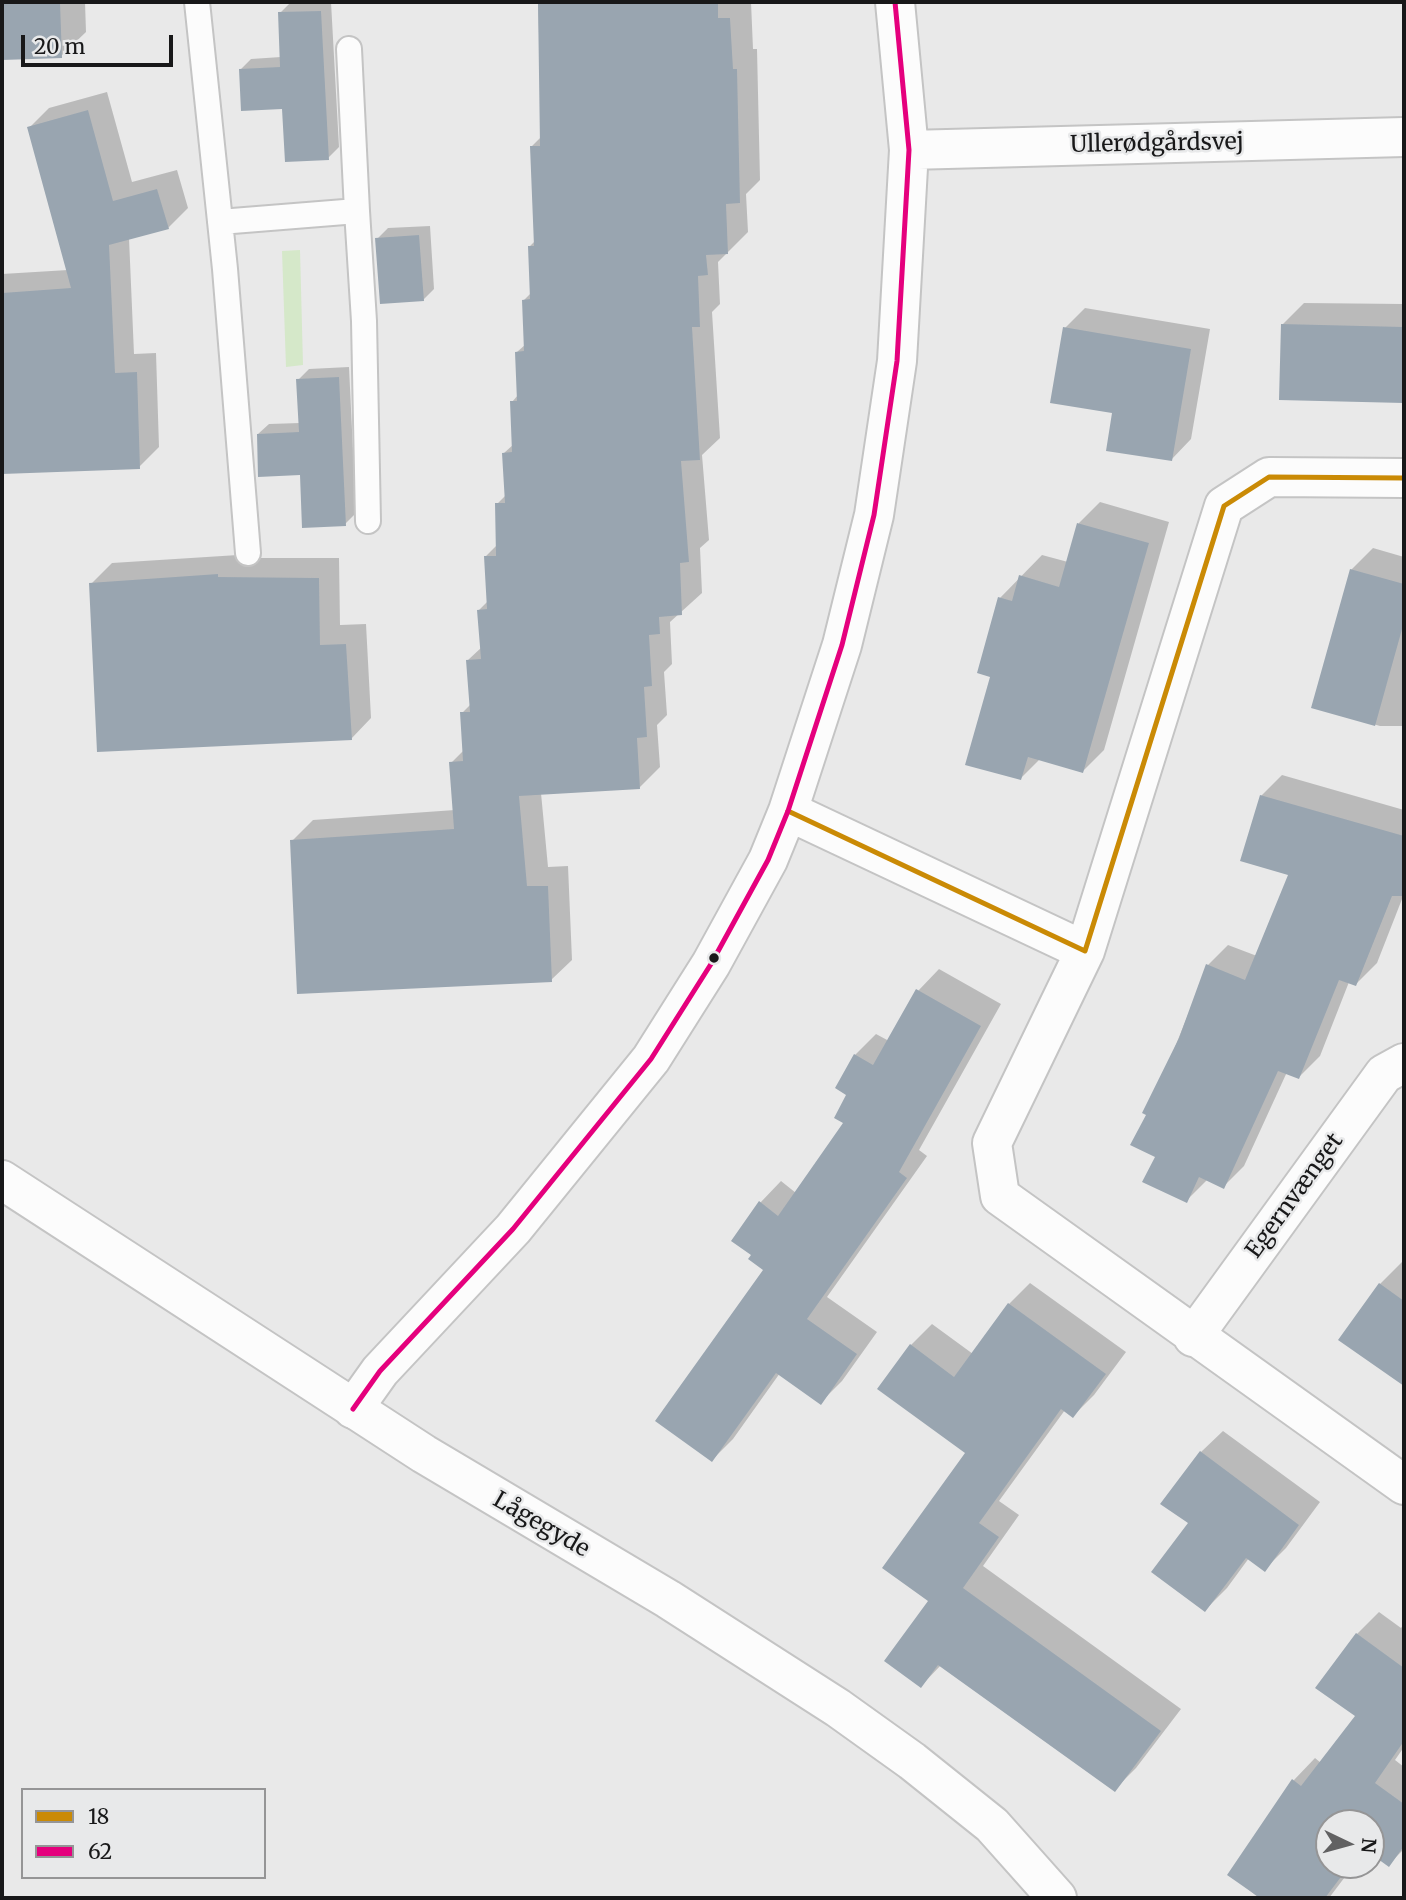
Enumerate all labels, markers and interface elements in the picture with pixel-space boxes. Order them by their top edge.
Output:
scale bar [24,21,177,65]
text: 20 m [34,33,85,60]
street label: Ullerødgårdsvej [1070,129,1244,159]
unlabelled marker [707,951,721,965]
street label: Egernvænget [1241,1128,1349,1264]
street label: Lågegyde [488,1486,594,1564]
legend [21,1788,266,1879]
text: 18 [88,1803,109,1830]
north arrow [1315,1809,1385,1879]
text: N [1356,1837,1382,1854]
text: 62 [88,1838,112,1865]

